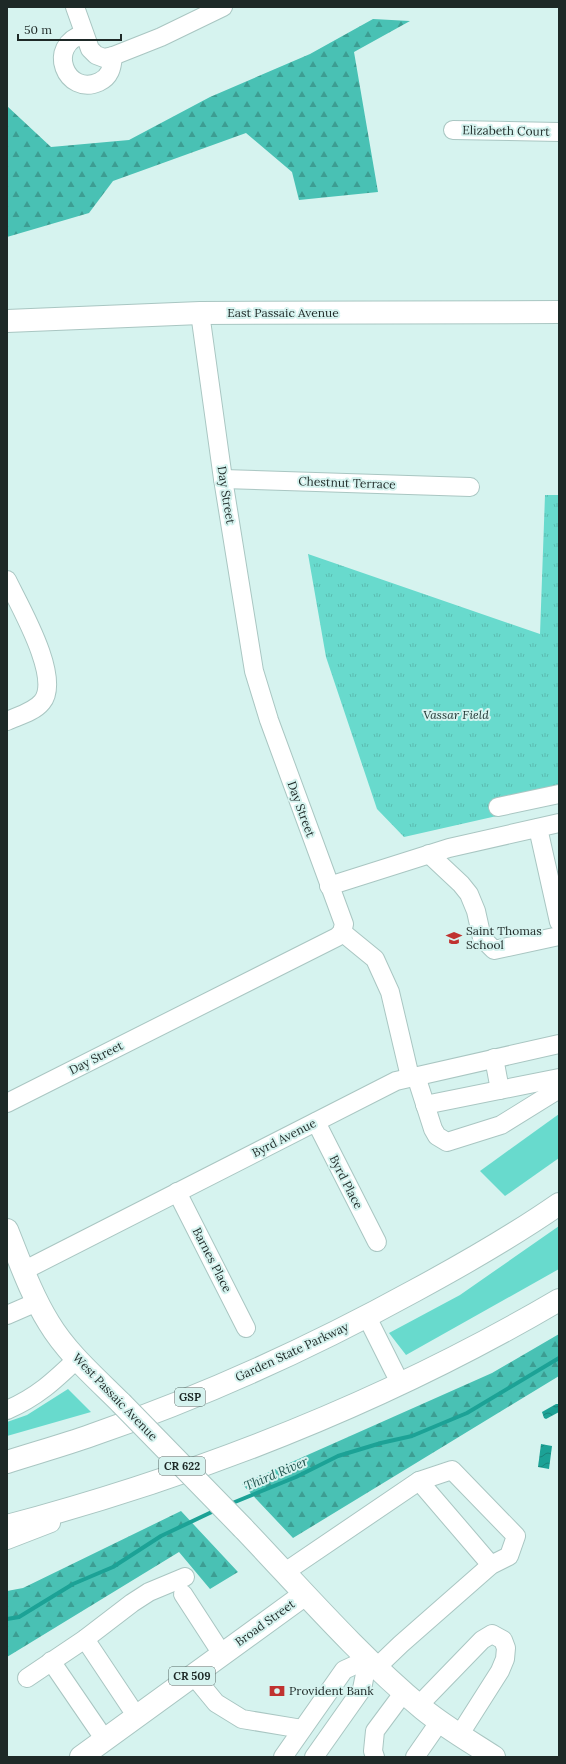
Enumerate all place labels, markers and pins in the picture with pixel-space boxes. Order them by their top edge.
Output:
place label: Saint Thomas School [466,923,542,952]
school or university icon: Saint Thomas School [445,929,463,947]
bank icon: Provident Bank [268,1682,286,1700]
place label: Provident Bank [289,1683,374,1698]

